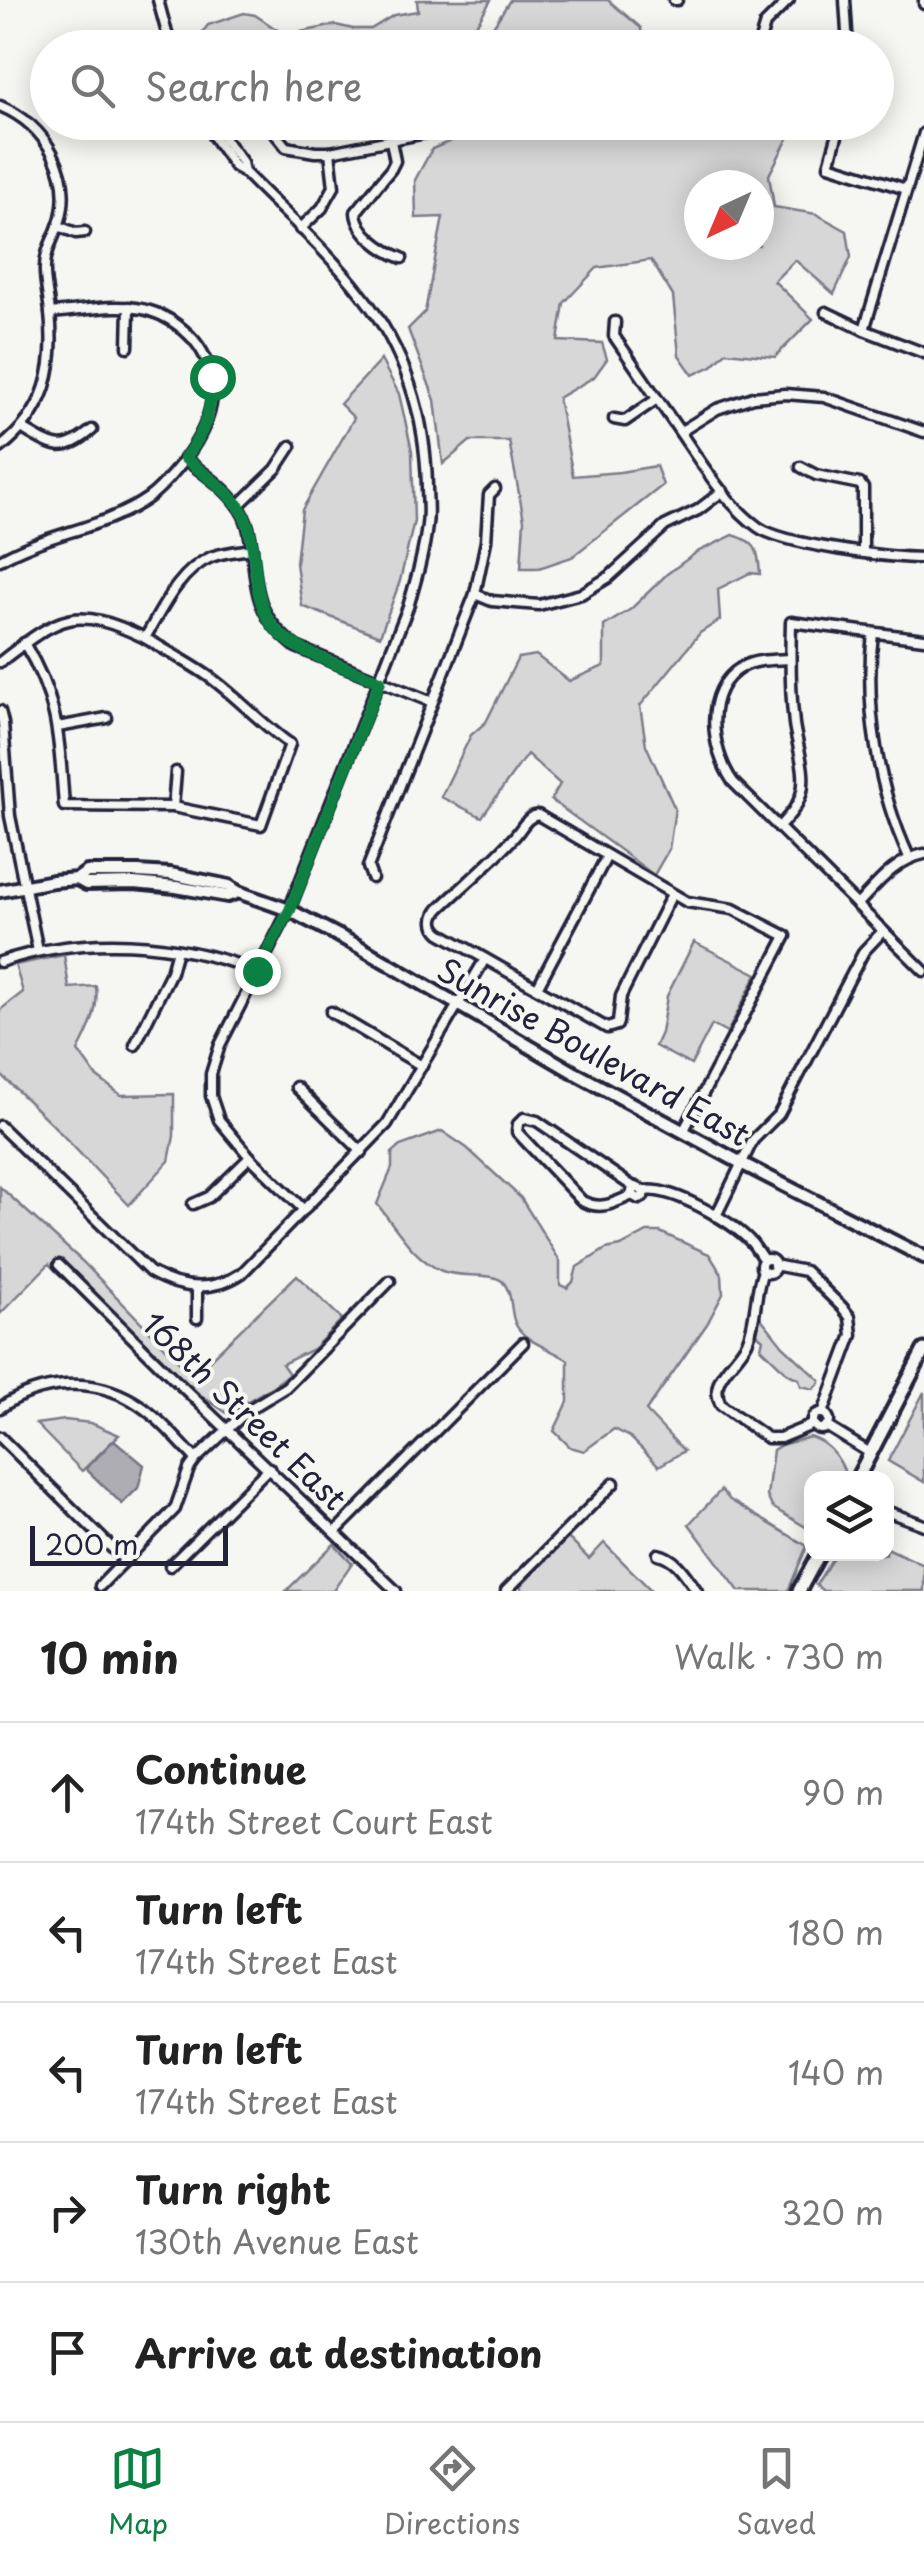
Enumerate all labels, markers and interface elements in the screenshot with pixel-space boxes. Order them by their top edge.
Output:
search box [30,30,894,140]
text: Search here [145,57,362,114]
icon: search [65,58,120,113]
north arrow [684,170,774,260]
route start [190,355,236,401]
street label: Sunrise Boulevard East [429,945,759,1157]
route end [235,949,281,995]
street label: 168th Street East [132,1299,358,1521]
map controls [804,1471,894,1561]
button: layers [804,1471,894,1561]
scale bar [30,1521,228,1566]
text: 200 m [45,1522,138,1565]
text: 10 min [40,1625,179,1688]
text: Walk · 730 m [674,1632,884,1680]
text: Continue [135,1740,306,1797]
icon: ahead [40,1765,95,1820]
text: 90 m [802,1768,884,1816]
text: 174th Street Court East [135,1797,493,1845]
text: Turn left [135,1880,303,1937]
icon: left [40,1905,95,1960]
text: 180 m [788,1908,884,1956]
text: 174th Street East [135,1937,397,1985]
text: Turn left [135,2020,303,2077]
icon: left [40,2045,95,2100]
text: 140 m [788,2048,884,2096]
text: 174th Street East [135,2077,397,2125]
text: Turn right [135,2160,331,2217]
icon: right [40,2185,95,2240]
text: 320 m [781,2188,884,2236]
text: 130th Avenue East [135,2217,419,2265]
text: Arrive at destination [135,2324,543,2381]
icon: arrive [40,2325,95,2380]
tab: Map [108,2441,168,2544]
tab: Directions [384,2441,520,2544]
tab: Saved [736,2441,816,2544]

